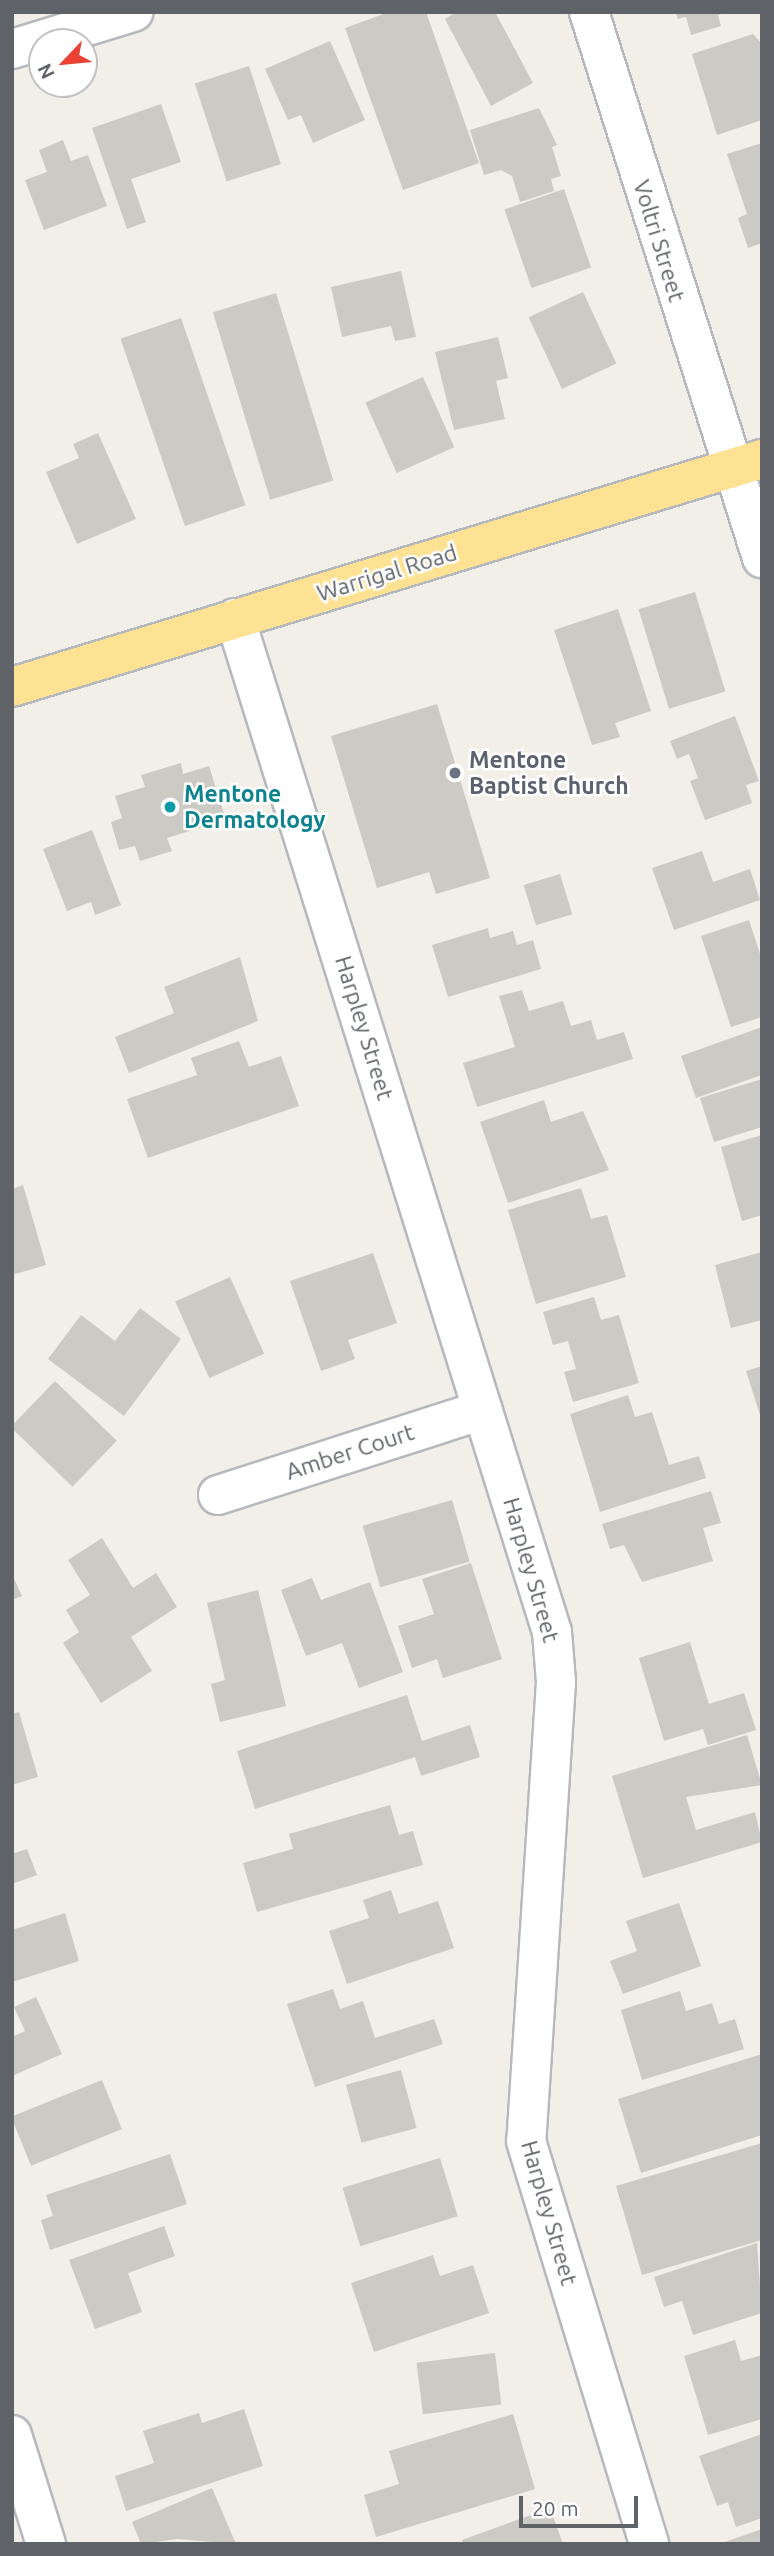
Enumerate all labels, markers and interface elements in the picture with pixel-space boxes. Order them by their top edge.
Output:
north arrow [28,28,98,98]
text: N [33,60,59,83]
street label: Voltri Street [627,177,691,305]
street label: Warrigal Road [314,539,460,607]
place label: Mentone Baptist Church [469,746,629,800]
marker: Mentone Baptist Church [447,765,463,781]
place label: Mentone Dermatology [184,780,325,834]
marker: Mentone Dermatology [162,799,178,815]
street label: Harpley Street [329,953,399,1103]
street label: Amber Court [282,1418,418,1486]
street label: Harpley Street [497,1494,565,1646]
street label: Harpley Street [515,2137,583,2289]
scale bar [522,2482,641,2526]
text: 20 m [532,2496,579,2520]

